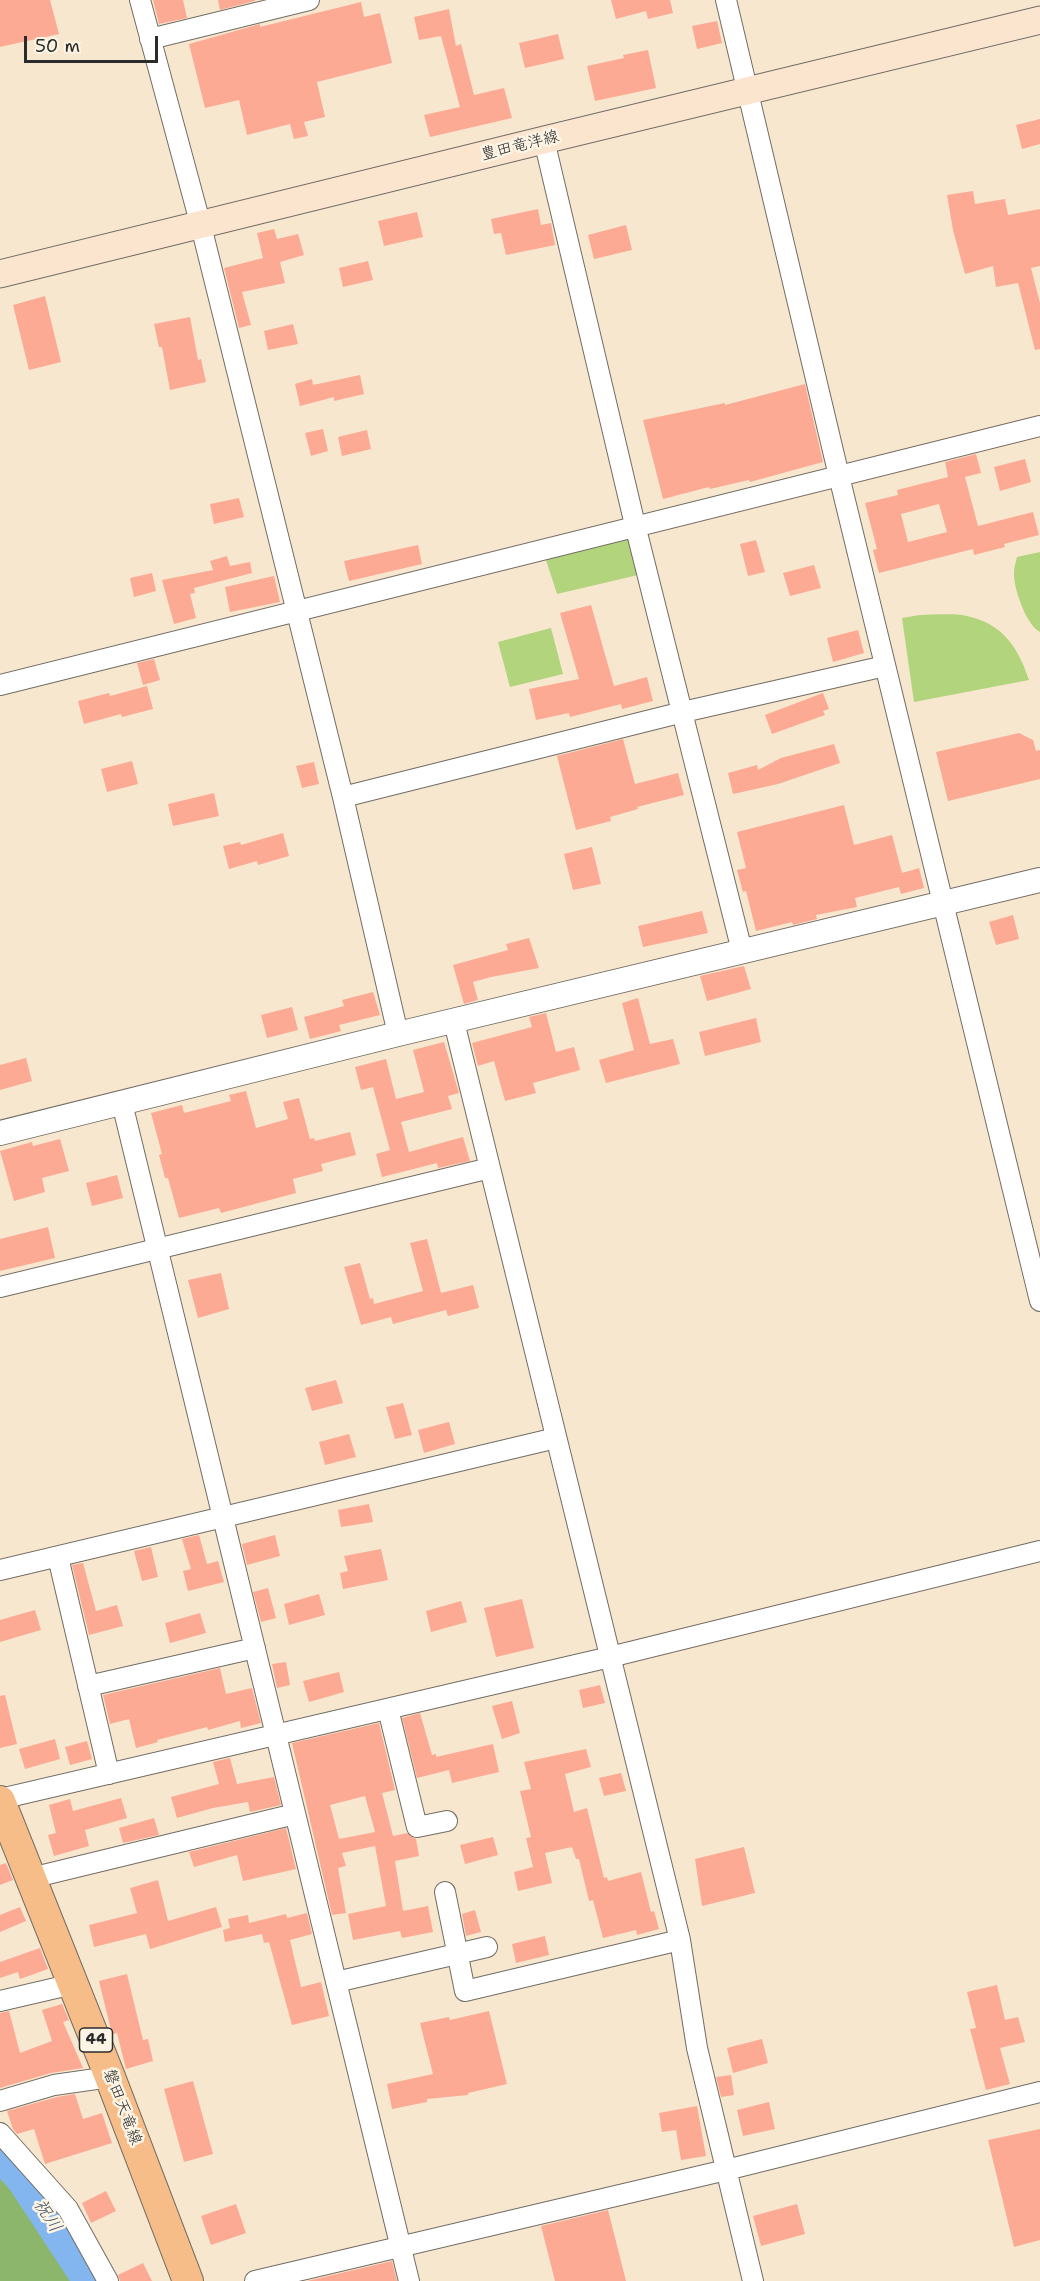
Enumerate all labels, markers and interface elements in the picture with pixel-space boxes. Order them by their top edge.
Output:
scale bar [27,24,160,62]
text: 50 m [35,34,80,58]
street label: 豊田竜洋線 [479,127,561,165]
road number: 44 [80,2028,112,2052]
street label: 磐田天竜線 [99,2066,145,2148]
water label: 祝川 [28,2195,66,2237]

